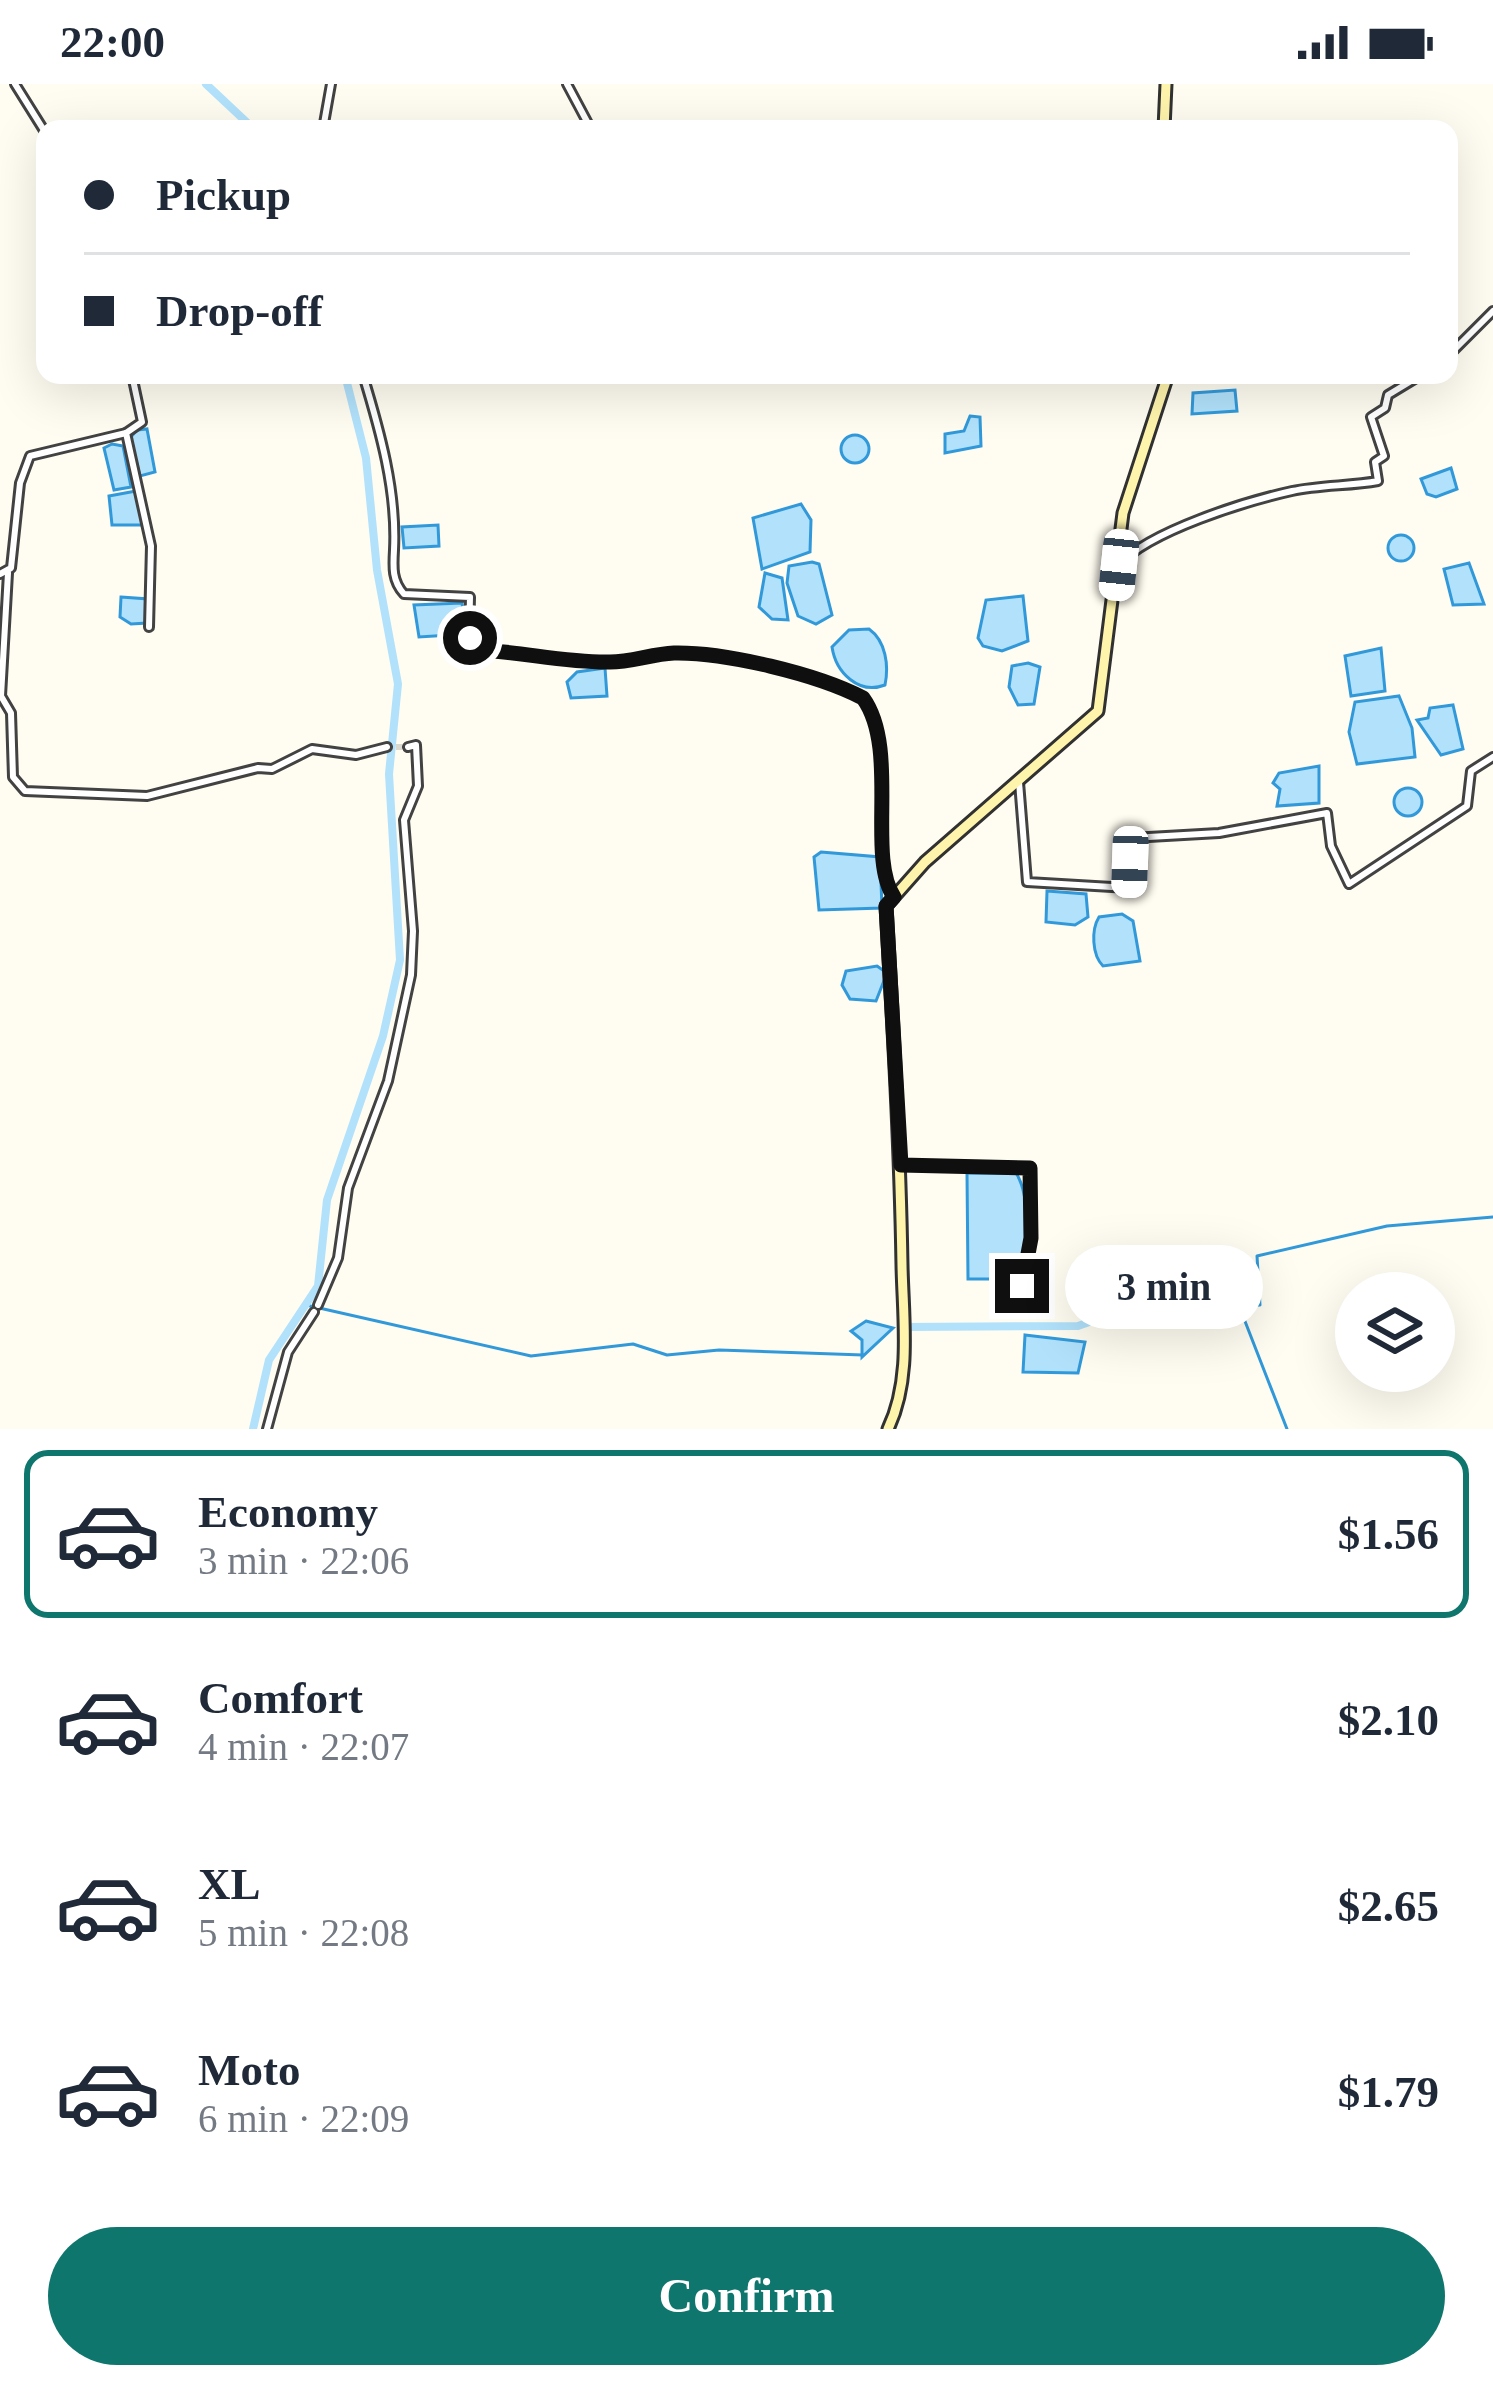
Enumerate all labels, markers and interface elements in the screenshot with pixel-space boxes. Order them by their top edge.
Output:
text: 22:00 [60,17,165,67]
text: Pickup [156,170,291,220]
text: Drop-off [156,286,323,336]
car [1097,527,1141,603]
route start [443,611,497,665]
car [1111,825,1149,899]
callout: 3 min [1064,1244,1262,1328]
route end [995,1259,1049,1313]
text: 3 min [1117,1265,1211,1308]
map controls [1335,1272,1455,1392]
button: layers [1335,1272,1455,1392]
icon: car [54,1480,162,1588]
text: Economy [198,1487,378,1537]
text: $1.56 [1338,1509,1439,1559]
text: 3 min · 22:06 [198,1539,409,1582]
icon: car [54,1666,162,1774]
text: Comfort [198,1673,363,1723]
text: $2.10 [1338,1695,1439,1745]
text: 4 min · 22:07 [198,1725,409,1768]
icon: car [54,1852,162,1960]
text: XL [198,1859,261,1909]
text: $2.65 [1338,1881,1439,1931]
text: 5 min · 22:08 [198,1911,409,1954]
icon: car [54,2038,162,2146]
text: Moto [198,2045,300,2095]
text: $1.79 [1338,2067,1439,2117]
text: 6 min · 22:09 [198,2097,409,2140]
button: Confirm [48,2227,1445,2365]

